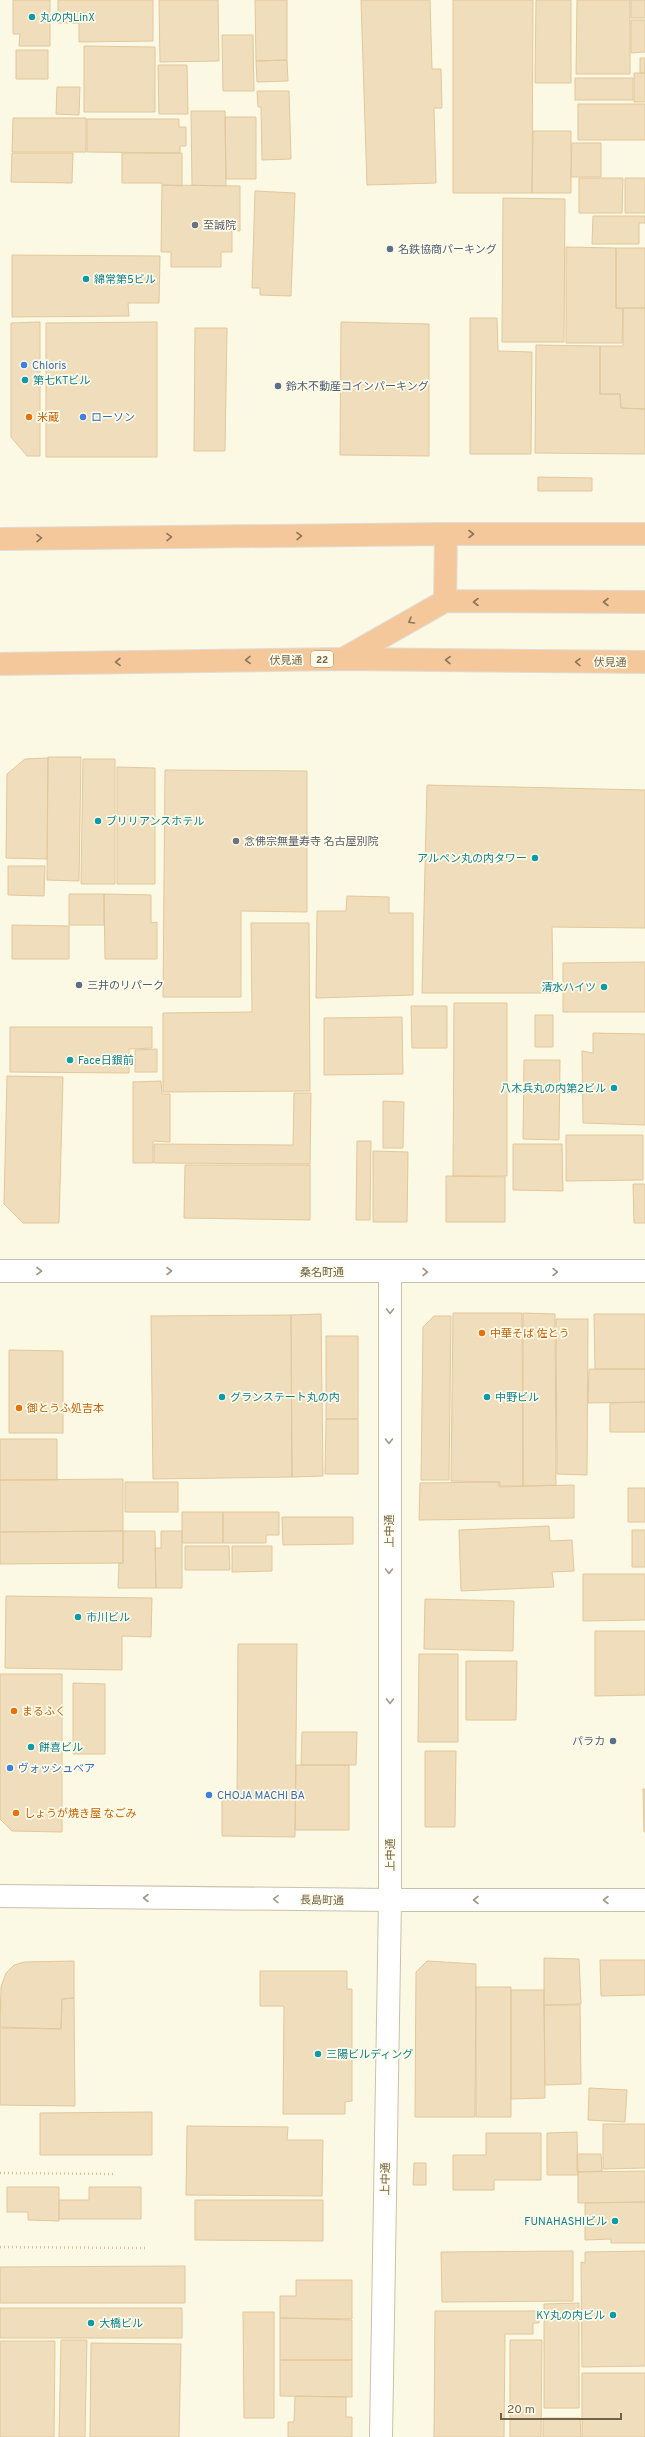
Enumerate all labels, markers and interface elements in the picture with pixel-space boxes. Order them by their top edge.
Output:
place label: 丸の内LinX [40,11,95,25]
marker: 丸の内LinX [27,12,37,22]
place label: 至誠院 [203,219,236,233]
marker: 至誠院 [190,220,200,230]
place label: 名鉄協商パーキング [398,243,497,257]
marker: 名鉄協商パーキング [385,244,395,254]
place label: 綿常第5ビル [94,273,156,287]
marker: 綿常第5ビル [81,274,91,284]
place label: Chloris [32,359,66,373]
marker: Chloris [19,360,29,370]
place label: 第七KTビル [33,374,90,388]
marker: 第七KTビル [20,375,30,385]
place label: 鈴木不動産コインパーキング [286,380,429,394]
marker: 鈴木不動産コインパーキング [273,381,283,391]
place label: 米蔵 [37,411,59,425]
place label: ローソン [91,411,135,425]
marker: 米蔵 [24,412,34,422]
marker: ローソン [78,412,88,422]
one-way arrow [468,530,474,538]
one-way arrow [296,532,302,540]
one-way arrow [166,533,172,541]
one-way arrow [36,534,42,543]
one-way arrow [473,597,479,606]
one-way arrow [603,598,609,606]
one-way arrow [408,616,415,623]
road number: 22 [311,651,333,667]
street label: 伏見通 [269,654,303,668]
one-way arrow [245,656,251,665]
one-way arrow [445,656,451,664]
street label: 伏見通 [593,656,627,670]
one-way arrow [115,658,121,666]
one-way arrow [575,658,581,666]
place label: ブリリアンスホテル [106,815,204,829]
marker: ブリリアンスホテル [93,816,103,826]
place label: 念佛宗無量寿寺 名古屋別院 [244,835,379,849]
marker: 念佛宗無量寿寺 名古屋別院 [231,836,241,846]
place label: アルペン丸の内タワー [417,852,527,866]
marker: アルペン丸の内タワー [530,853,540,863]
place label: 三井のリパーク [87,979,164,993]
marker: 三井のリパーク [74,980,84,990]
place label: 清水ハイツ [541,981,596,995]
marker: 清水ハイツ [599,982,609,992]
place label: Face日銀前 [78,1054,134,1068]
marker: Face日銀前 [65,1055,75,1065]
place label: 八木兵丸の内第2ビル [500,1082,606,1096]
marker: 八木兵丸の内第2ビル [609,1083,619,1093]
street label: 桑名町通 [300,1266,344,1280]
one-way arrow [36,1267,42,1275]
one-way arrow [166,1267,172,1275]
one-way arrow [422,1268,428,1276]
one-way arrow [552,1268,558,1276]
one-way arrow [386,1308,394,1314]
place label: 中華そば 佐とう [490,1327,570,1341]
marker: 中華そば 佐とう [477,1328,487,1338]
place label: グランステート丸の内 [230,1391,340,1405]
place label: 中野ビル [495,1391,539,1405]
marker: グランステート丸の内 [217,1392,227,1402]
marker: 中野ビル [482,1392,492,1402]
place label: 御とうふ処吉本 [26,1402,104,1416]
marker: 御とうふ処吉本 [14,1403,24,1413]
one-way arrow [385,1438,393,1444]
street label: 上中通 [383,1515,397,1548]
one-way arrow [385,1568,393,1574]
place label: 市川ビル [86,1611,130,1625]
marker: 市川ビル [73,1612,83,1622]
one-way arrow [386,1698,394,1704]
place label: まるふく [22,1705,66,1719]
marker: まるふく [9,1706,19,1716]
place label: パラカ [572,1735,605,1749]
marker: パラカ [608,1736,618,1746]
place label: 餅喜ビル [39,1741,83,1755]
marker: 餅喜ビル [26,1742,36,1752]
place label: ヴォッシュベア [18,1762,95,1776]
marker: ヴォッシュベア [5,1763,15,1773]
place label: CHOJA MACHI BA [217,1789,305,1803]
marker: CHOJA MACHI BA [204,1790,214,1800]
place label: しょうが焼き屋 なごみ [24,1807,137,1821]
marker: しょうが焼き屋 なごみ [11,1808,21,1818]
street label: 上中通 [384,1839,398,1872]
one-way arrow [143,1894,149,1902]
street label: 長島町通 [300,1894,344,1908]
one-way arrow [273,1895,279,1903]
one-way arrow [473,1896,479,1904]
one-way arrow [603,1896,609,1904]
place label: 三陽ビルディング [326,2048,413,2062]
marker: 三陽ビルディング [313,2049,323,2059]
street label: 上中通 [379,2162,393,2196]
place label: FUNAHASHIビル [524,2215,607,2229]
marker: FUNAHASHIビル [610,2216,620,2226]
place label: KY丸の内ビル [536,2309,605,2323]
marker: KY丸の内ビル [608,2310,618,2320]
place label: 大橋ビル [99,2317,143,2331]
marker: 大橋ビル [86,2318,96,2328]
scale bar [501,2395,621,2421]
text: 20 m [507,2402,535,2418]

